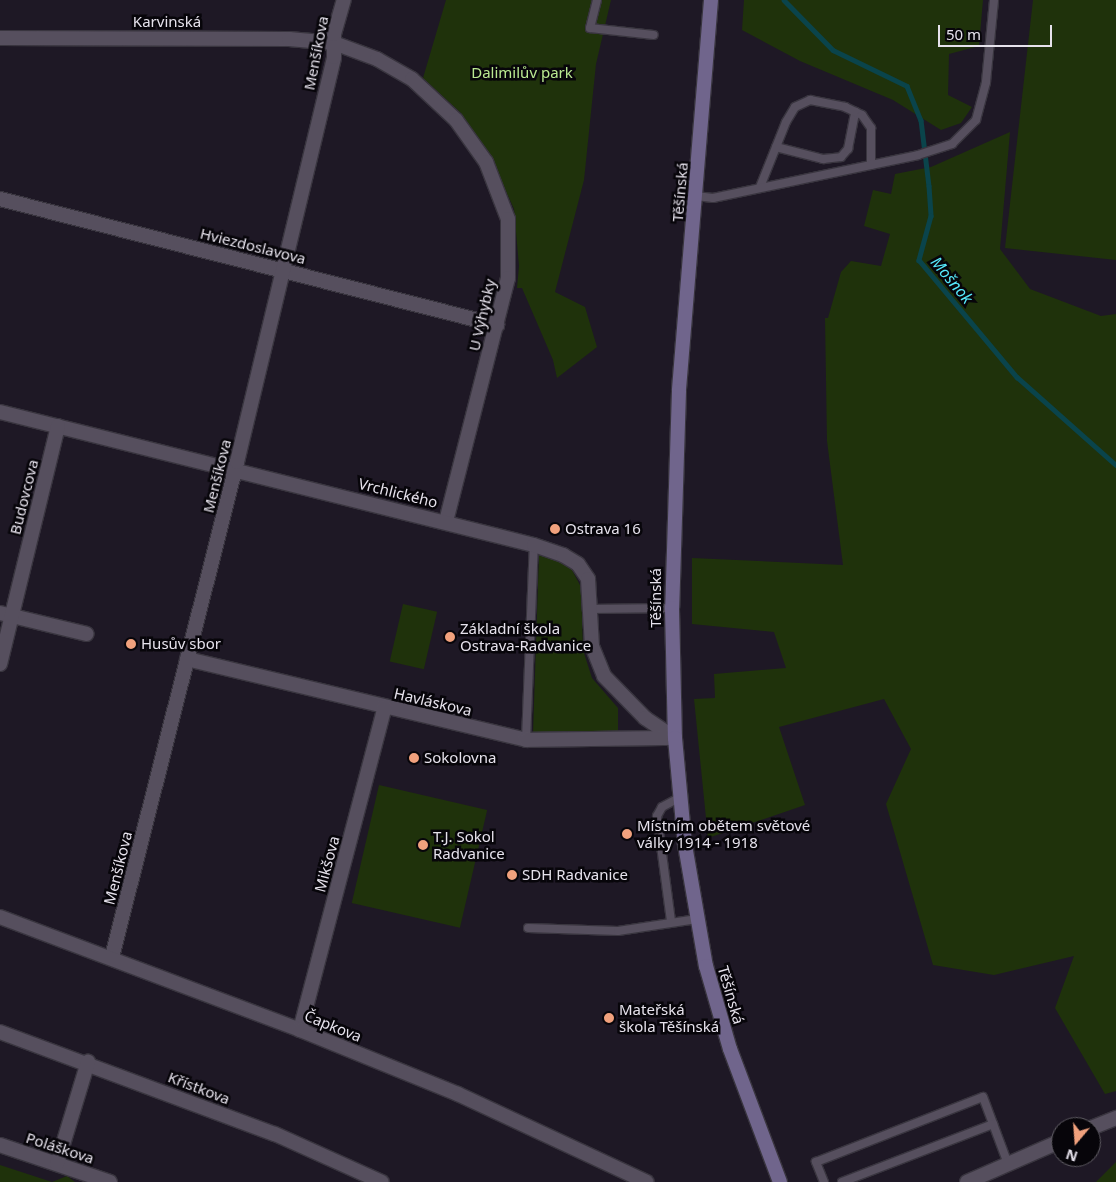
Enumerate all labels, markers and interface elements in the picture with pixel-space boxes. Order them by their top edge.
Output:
street label: Karvinská [133,13,201,31]
street label: Menšíkova [300,14,332,92]
scale bar [941,15,1055,47]
text: 50 m [946,24,981,44]
park label: Dalimilův park [471,64,573,82]
street label: Těšínská [668,161,692,223]
street label: Hviezdoslavova [198,224,308,268]
water label: Mošnok [927,253,977,307]
street label: U Výhybky [465,277,499,353]
street label: Menšíkova [199,437,235,515]
street label: Budovcova [6,458,42,536]
street label: Vrchlického [357,474,439,512]
place label: Ostrava 16 [565,520,641,538]
marker: Ostrava 16 [549,523,561,535]
street label: Těšínská [647,568,665,628]
place label: Základní škola Ostrava-Radvanice [460,619,591,654]
marker: Základní škola Ostrava-Radvanice [444,631,456,643]
place label: Husův sbor [141,635,221,653]
marker: Husův sbor [125,638,137,650]
street label: Havláskova [392,684,474,720]
place label: Sokolovna [424,749,496,767]
marker: Sokolovna [408,752,420,764]
place label: Místním obětem světové války 1914 - 1918 [637,816,810,851]
place label: T.J. Sokol Radvanice [433,827,505,862]
marker: Místním obětem světové války 1914 - 1918 [621,828,633,840]
street label: Menšíkova [100,829,136,907]
street label: Mikšova [311,834,343,894]
marker: T.J. Sokol Radvanice [417,839,429,851]
place label: SDH Radvanice [522,866,628,884]
marker: SDH Radvanice [506,869,518,881]
street label: Těšínská [714,964,748,1026]
place label: Mateřská škola Těšínská [619,1000,719,1035]
street label: Čapkova [302,1006,364,1046]
marker: Mateřská škola Těšínská [603,1012,615,1024]
street label: Křístkova [166,1068,232,1108]
north arrow [1051,1117,1101,1167]
street label: Poláškova [24,1129,96,1167]
text: N [1063,1145,1080,1167]

